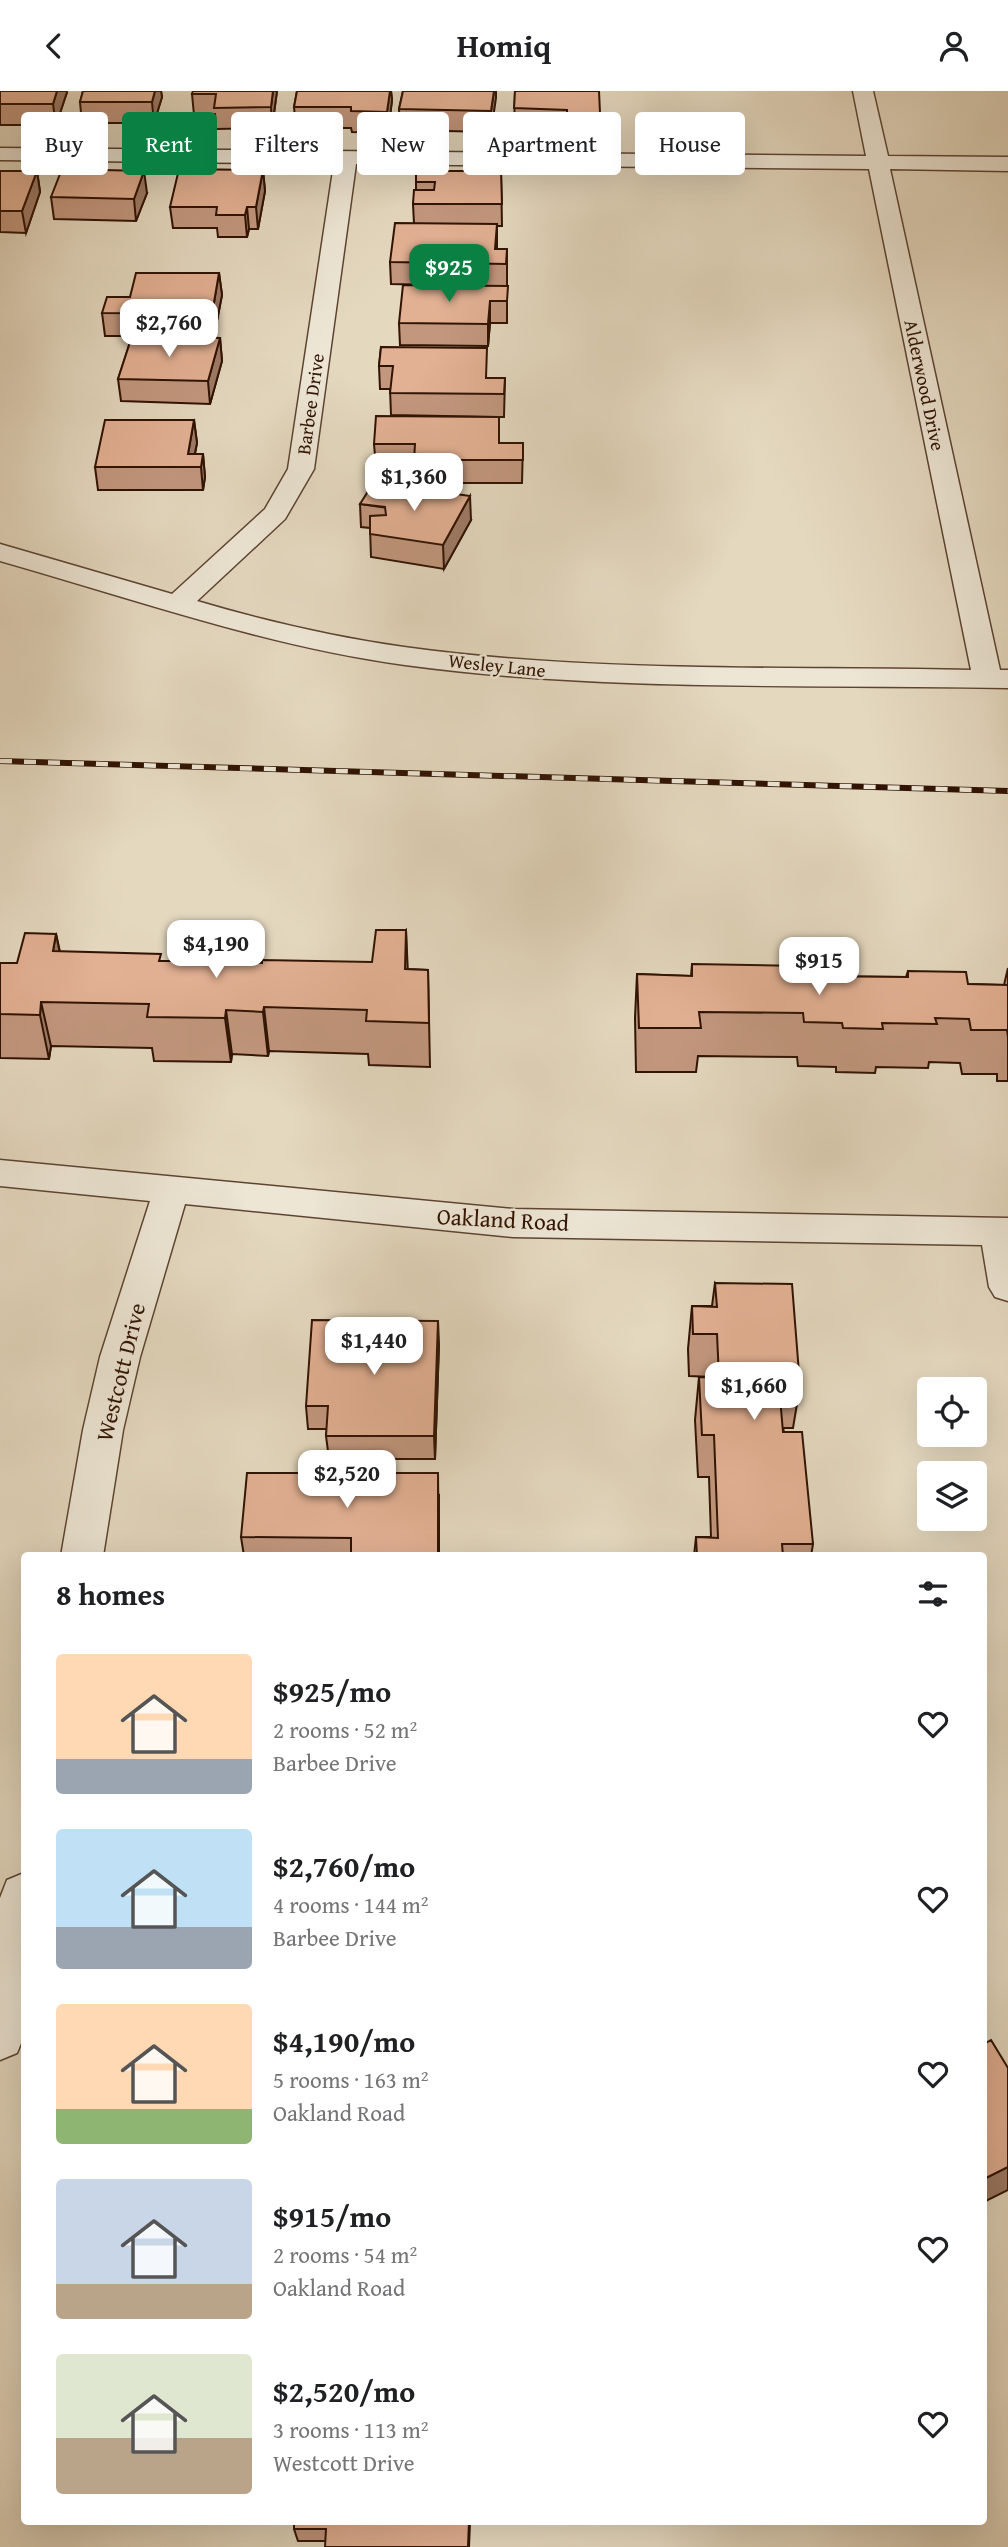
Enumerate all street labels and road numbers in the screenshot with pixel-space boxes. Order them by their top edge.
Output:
street label: Alderwood Drive [897,317,953,453]
street label: Barbee Drive [289,351,331,456]
street label: Wesley Lane [447,646,547,684]
street label: Oakland Road [436,1199,571,1239]
street label: Westcott Drive [87,1299,153,1445]

